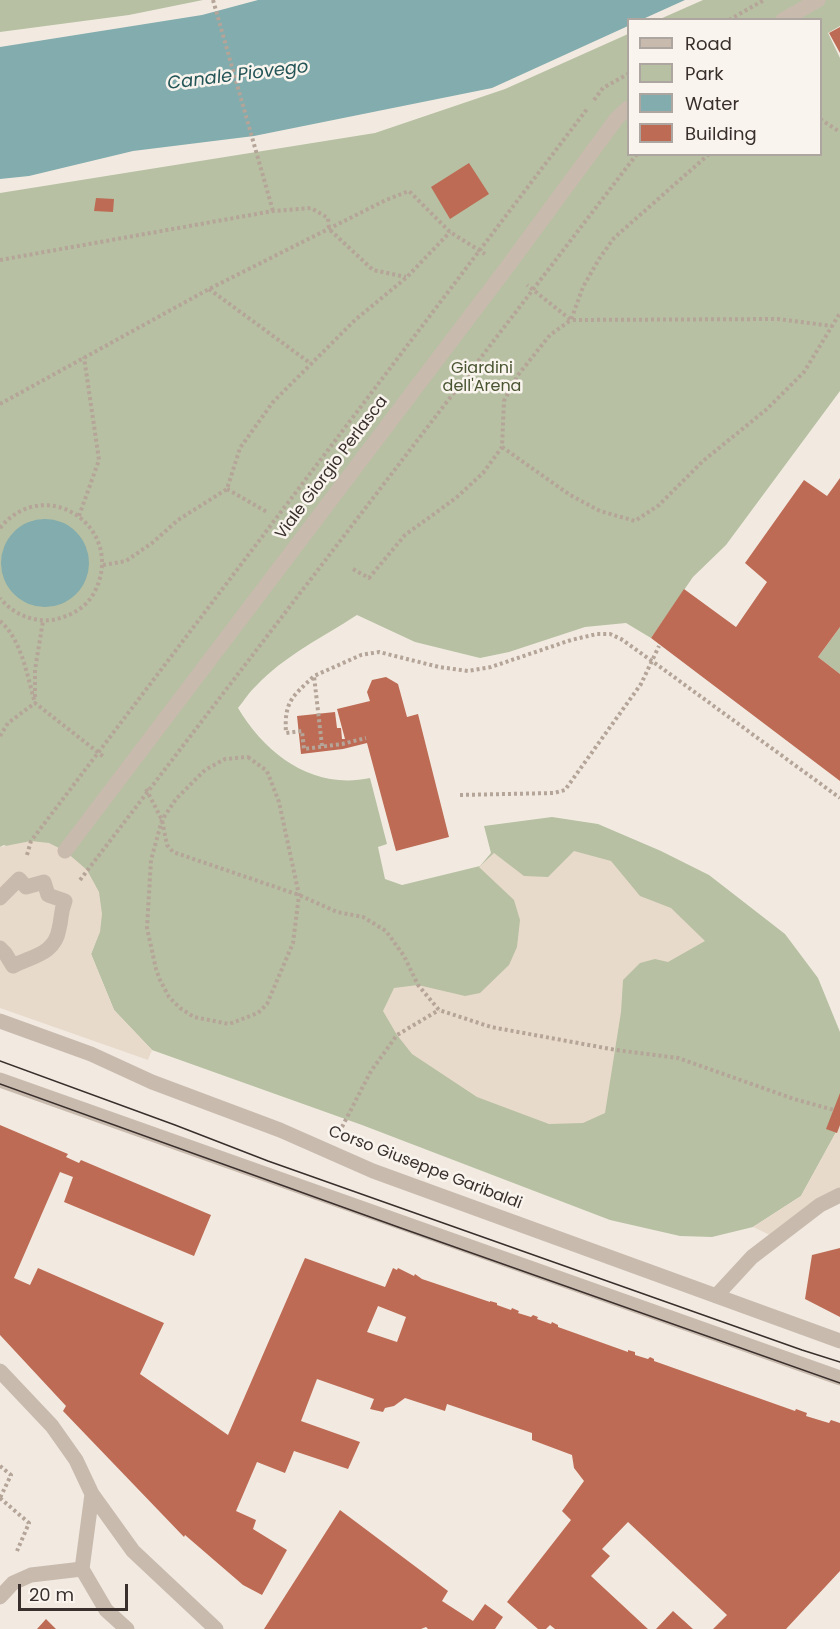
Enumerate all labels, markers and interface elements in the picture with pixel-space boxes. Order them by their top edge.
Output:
legend [627,18,822,156]
text: Road [685,31,732,56]
water label: Canale Piovego [166,57,310,95]
text: Park [685,61,724,86]
text: Water [685,91,739,116]
text: Building [685,121,757,146]
park label: Giardini dell'Arena [443,359,521,397]
street label: Viale Giorgio Perlasca [272,393,392,543]
street label: Corso Giuseppe Garibaldi [326,1122,524,1214]
scale bar [21,1572,130,1610]
text: 20 m [29,1582,74,1607]

